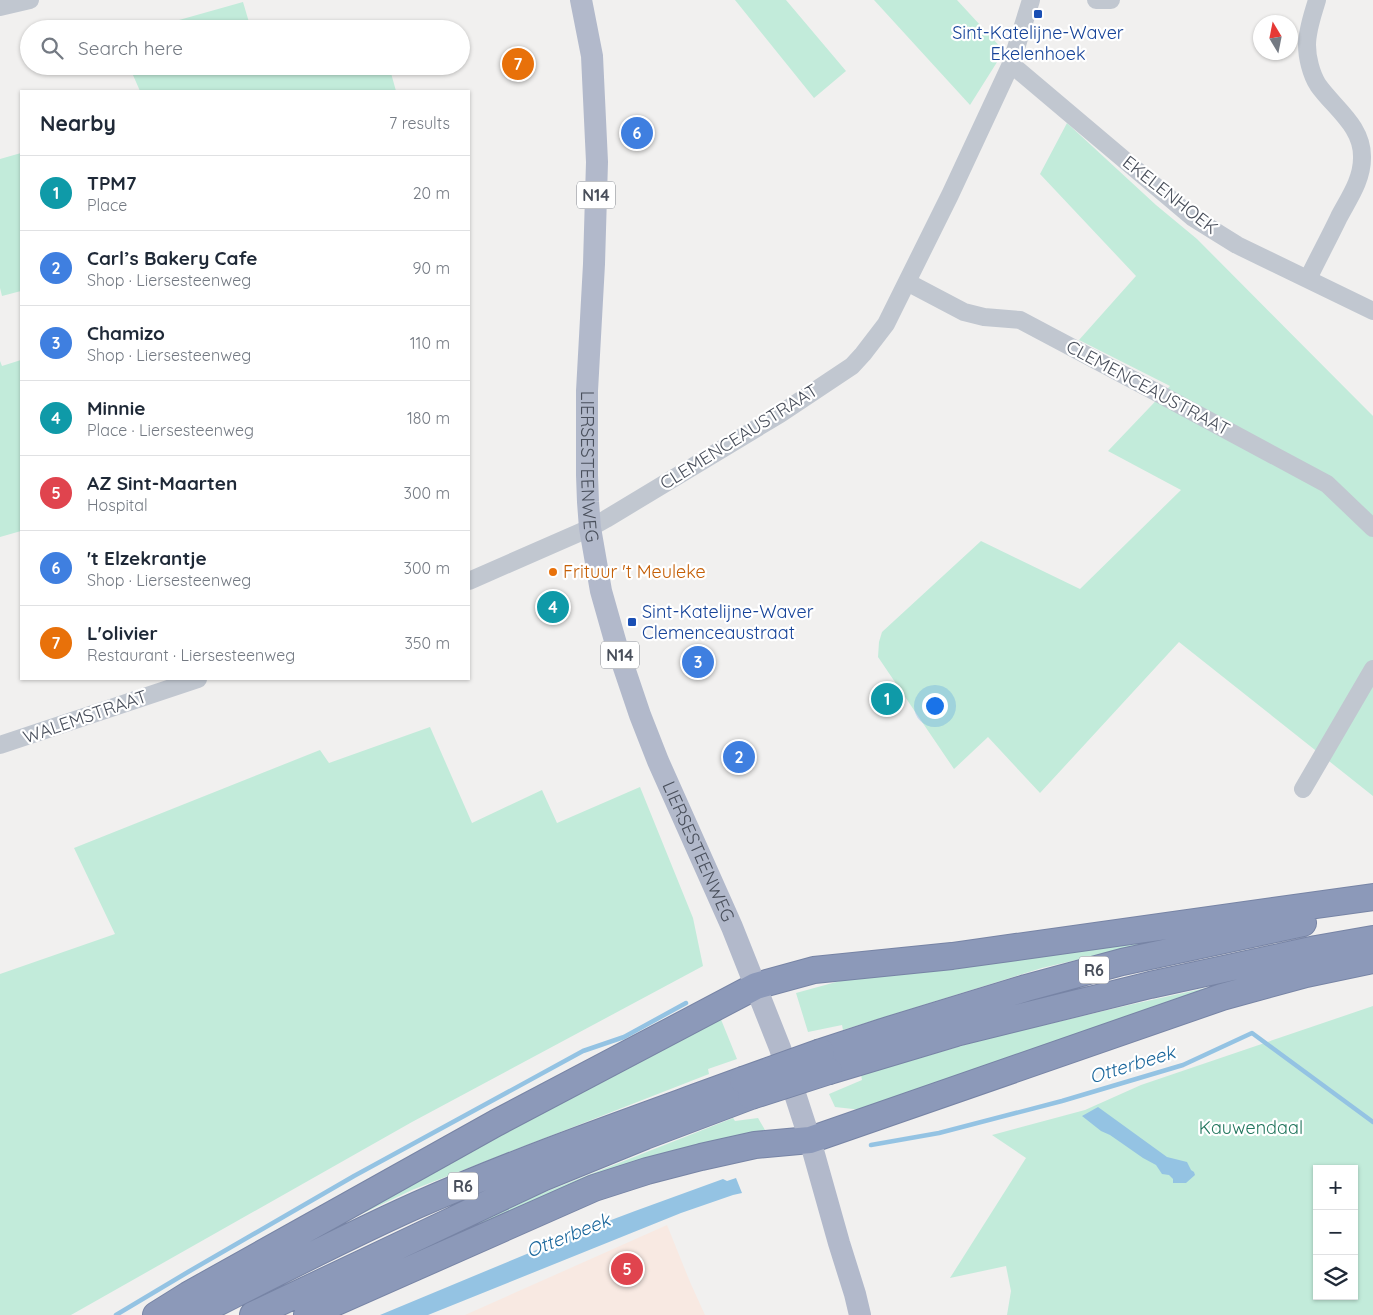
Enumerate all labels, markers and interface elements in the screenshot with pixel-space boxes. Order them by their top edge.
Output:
marker: Sint-Katelijne-Waver Ekelenhoek [1032,8,1044,20]
north arrow [1253,15,1298,60]
search box [20,20,470,75]
place label: Sint-Katelijne-Waver Ekelenhoek [952,21,1124,65]
icon: search [38,34,66,62]
text: Search here [78,36,183,60]
pin: 7 [502,45,534,83]
text: Nearby [40,110,116,136]
text: 7 results [389,113,450,133]
pin: 6 [621,114,653,152]
street label: EKELENHOEK [1118,150,1223,239]
text: TPM7 [87,171,136,195]
road number: N14 [577,182,615,208]
text: 1 [53,183,59,203]
text: 20 m [413,183,450,203]
text: Place [87,195,127,215]
text: Carl’s Bakery Cafe [87,246,257,270]
text: 2 [51,258,61,278]
text: 90 m [413,258,450,278]
text: Shop · Liersesteenweg [87,270,251,290]
text: Chamizo [87,321,165,345]
text: 3 [52,333,60,353]
text: 110 m [410,333,450,353]
street label: CLEMENCEAUSTRAAT [1062,335,1234,441]
text: Shop · Liersesteenweg [87,345,251,365]
street label: CLEMENCEAUSTRAAT [655,378,822,495]
street label: LIERSESTEENWEG [576,391,604,544]
text: Minnie [87,396,145,420]
text: 4 [51,408,61,428]
text: 180 m [407,408,450,428]
text: Place · Liersesteenweg [87,420,254,440]
text: AZ Sint-Maarten [87,471,237,495]
text: 5 [51,483,61,503]
text: 300 m [404,483,450,503]
text: Hospital [87,495,148,515]
text: 't Elzekrantje [87,546,207,570]
text: 6 [52,558,60,578]
text: 300 m [404,558,450,578]
place label: Frituur 't Meuleke [563,560,706,583]
marker: Frituur 't Meuleke [547,566,559,578]
text: Shop · Liersesteenweg [87,570,251,590]
pin: 4 [537,588,569,626]
place label: Sint-Katelijne-Waver Clemenceaustraat [642,600,814,644]
marker: Sint-Katelijne-Waver Clemenceaustraat [626,616,638,628]
text: L'olivier [87,621,158,645]
text: 7 [52,633,60,653]
text: 350 m [404,633,450,653]
road number: N14 [601,642,639,668]
pin: 3 [682,643,714,681]
text: Restaurant · Liersesteenweg [87,645,295,665]
pin: 1 [871,680,903,718]
street label: WALEMSTRAAT [20,685,150,749]
your location [922,693,948,719]
pin: 2 [723,738,755,776]
street label: LIERSESTEENWEG [657,777,740,925]
road number: R6 [1079,956,1109,984]
water label: Otterbeek [1086,1039,1180,1088]
park label: Kauwendaal [1199,1116,1303,1139]
map controls [1313,1165,1358,1300]
button: + [1313,1165,1358,1210]
road number: R6 [448,1172,478,1200]
water label: Otterbeek [522,1207,615,1263]
button: − [1313,1210,1358,1255]
pin: 5 [611,1250,643,1288]
button: layers [1313,1255,1358,1300]

